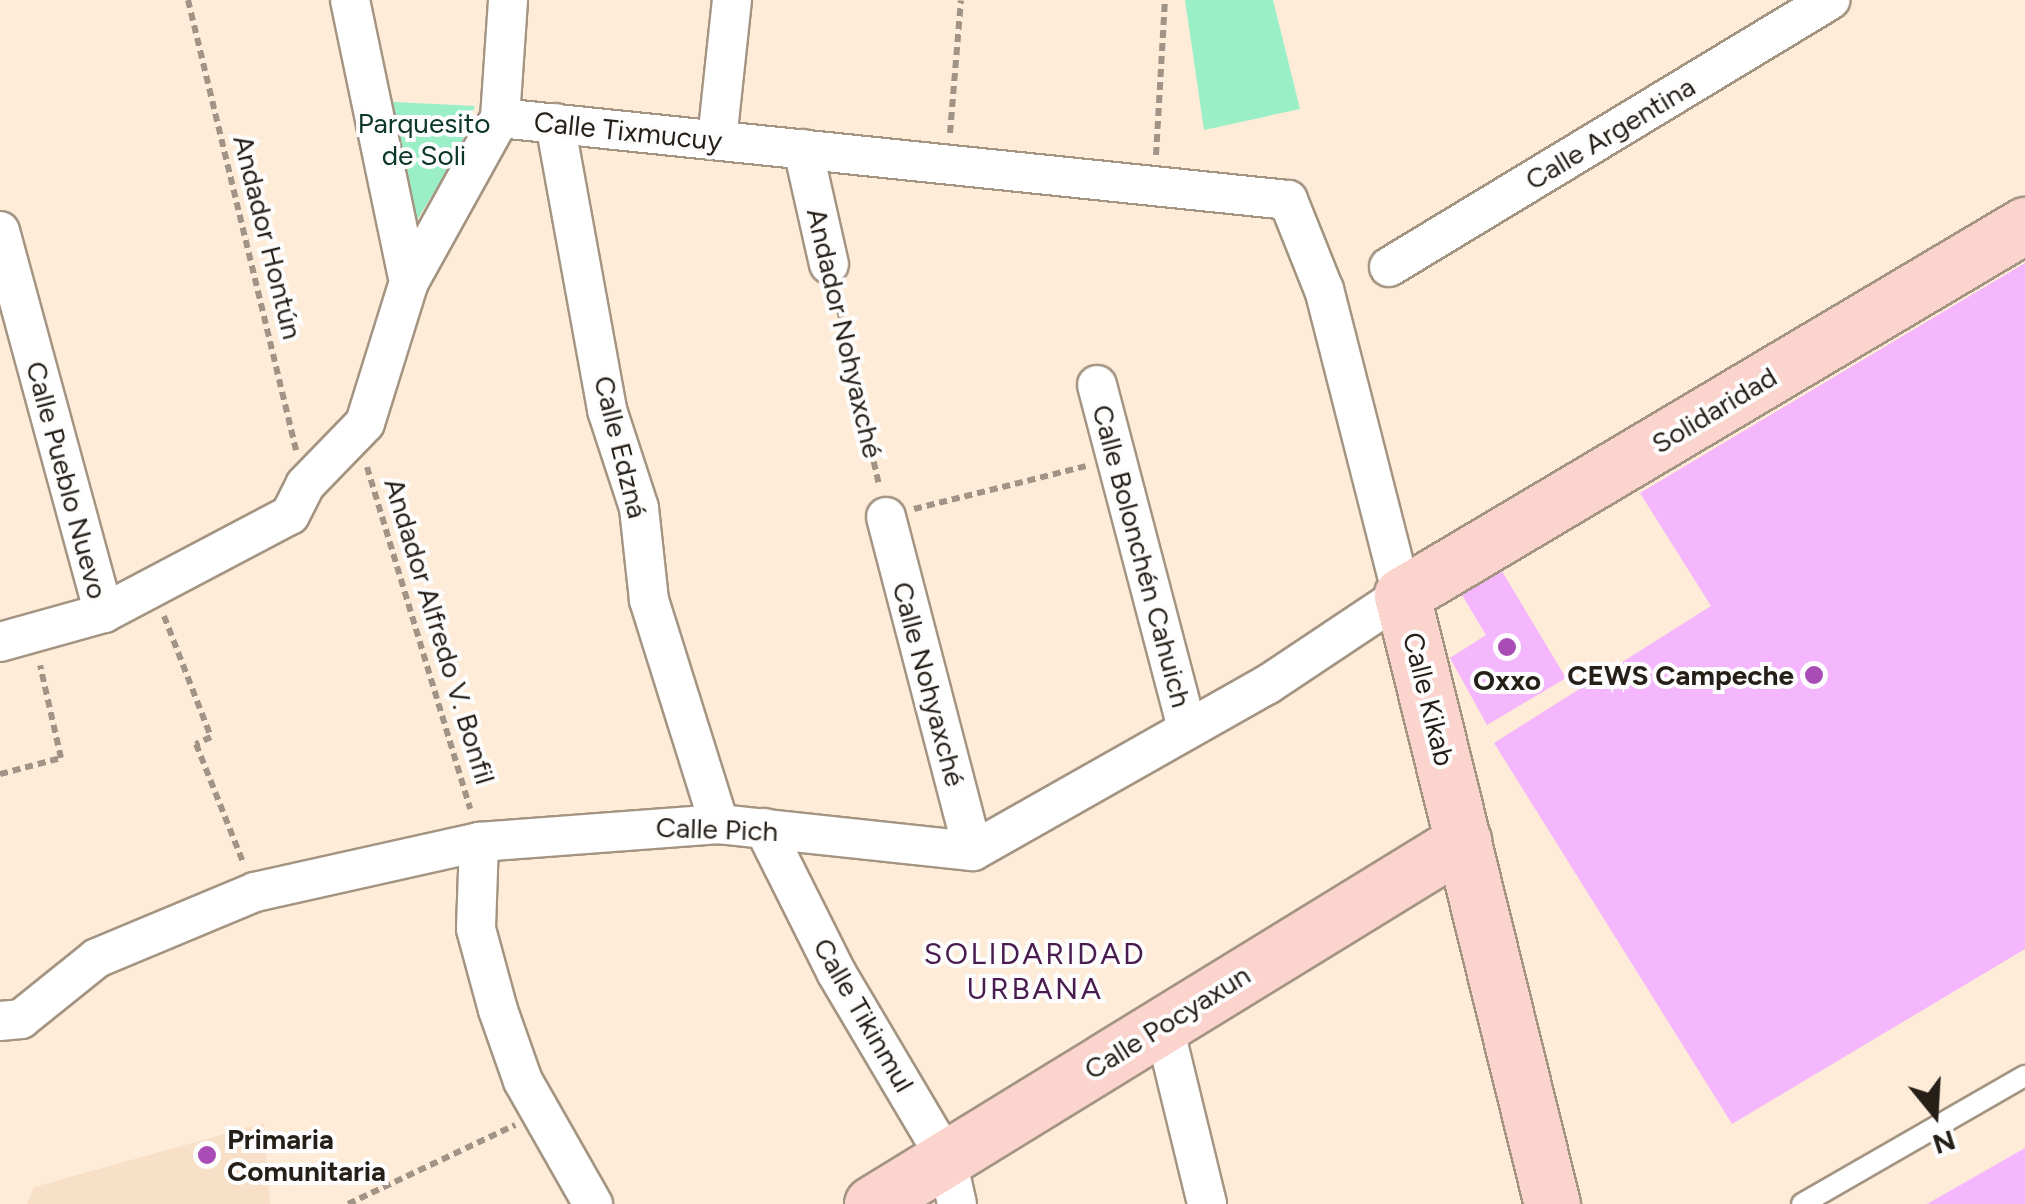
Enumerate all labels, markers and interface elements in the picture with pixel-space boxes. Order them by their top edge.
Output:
street label: Calle Argentina [1519,69,1701,197]
street label: Calle Tixmucuy [532,104,724,158]
park label: Parquesito de Soli [357,106,491,172]
street label: Andador Hontún [226,132,310,342]
street label: Andador Nohyaxché [800,205,890,461]
street label: Calle Pueblo Nuevo [19,358,115,602]
street label: Solidaridad [1645,360,1783,460]
street label: Calle Edzná [587,372,655,522]
street label: Calle Bolonchén Cahuich [1085,401,1199,711]
street label: Andador Alfredo V. Bonfil [377,474,503,788]
street label: Calle Nohyaxché [886,578,972,790]
street label: Calle Kikab [1396,629,1462,769]
marker: Oxxo [1496,636,1518,658]
place label: CEWS Campeche [1567,658,1794,692]
place label: Oxxo [1473,663,1541,697]
marker: CEWS Campeche [1803,664,1825,686]
street label: Calle Pich [655,810,779,848]
street label: Calle Tikinmul [806,932,922,1098]
district label: SOLIDARIDAD URBANA [924,936,1146,1006]
street label: Calle Pocyaxun [1078,958,1256,1086]
north arrow [1885,1064,1985,1164]
place label: Primaria Comunitaria [227,1122,386,1188]
text: N [1929,1123,1960,1162]
marker: Primaria Comunitaria [196,1144,218,1166]

